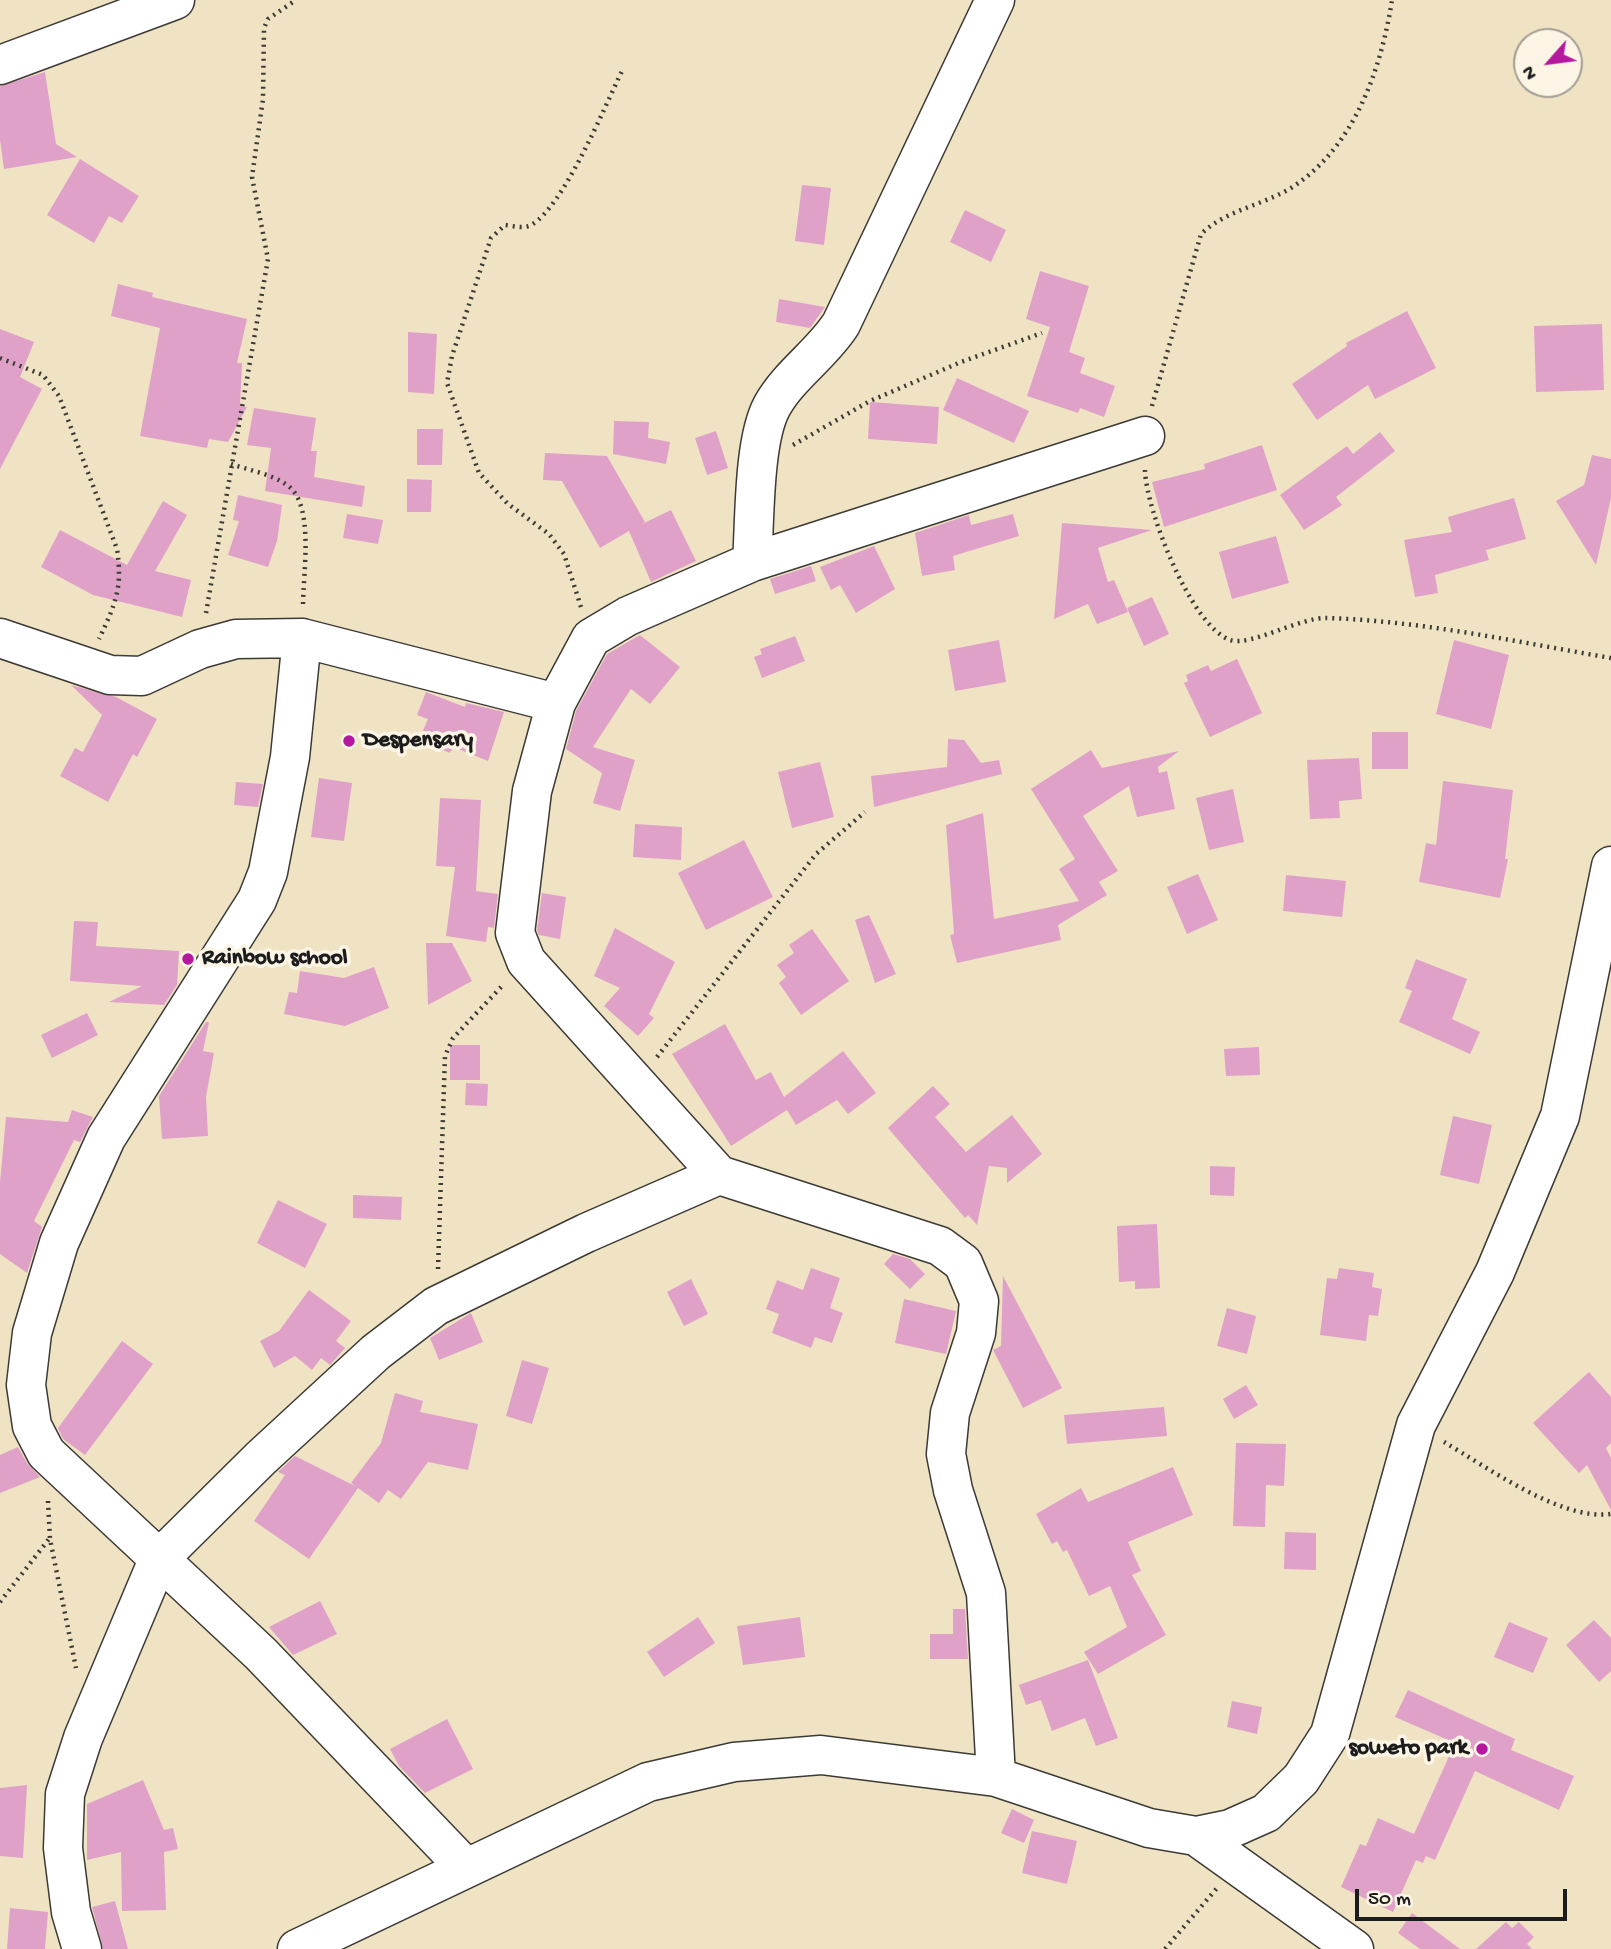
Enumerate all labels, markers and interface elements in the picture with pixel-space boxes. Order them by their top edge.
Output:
north arrow [1513,28,1583,98]
text: N [1518,61,1544,83]
place label: Despensary [363,727,473,755]
marker: Despensary [341,733,357,749]
place label: Rainbow school [202,945,348,973]
marker: Rainbow school [180,951,196,967]
place label: soweto park [1349,1735,1468,1763]
marker: soweto park [1474,1741,1490,1757]
scale bar [1359,1876,1571,1920]
text: 50 m [1368,1888,1411,1913]

